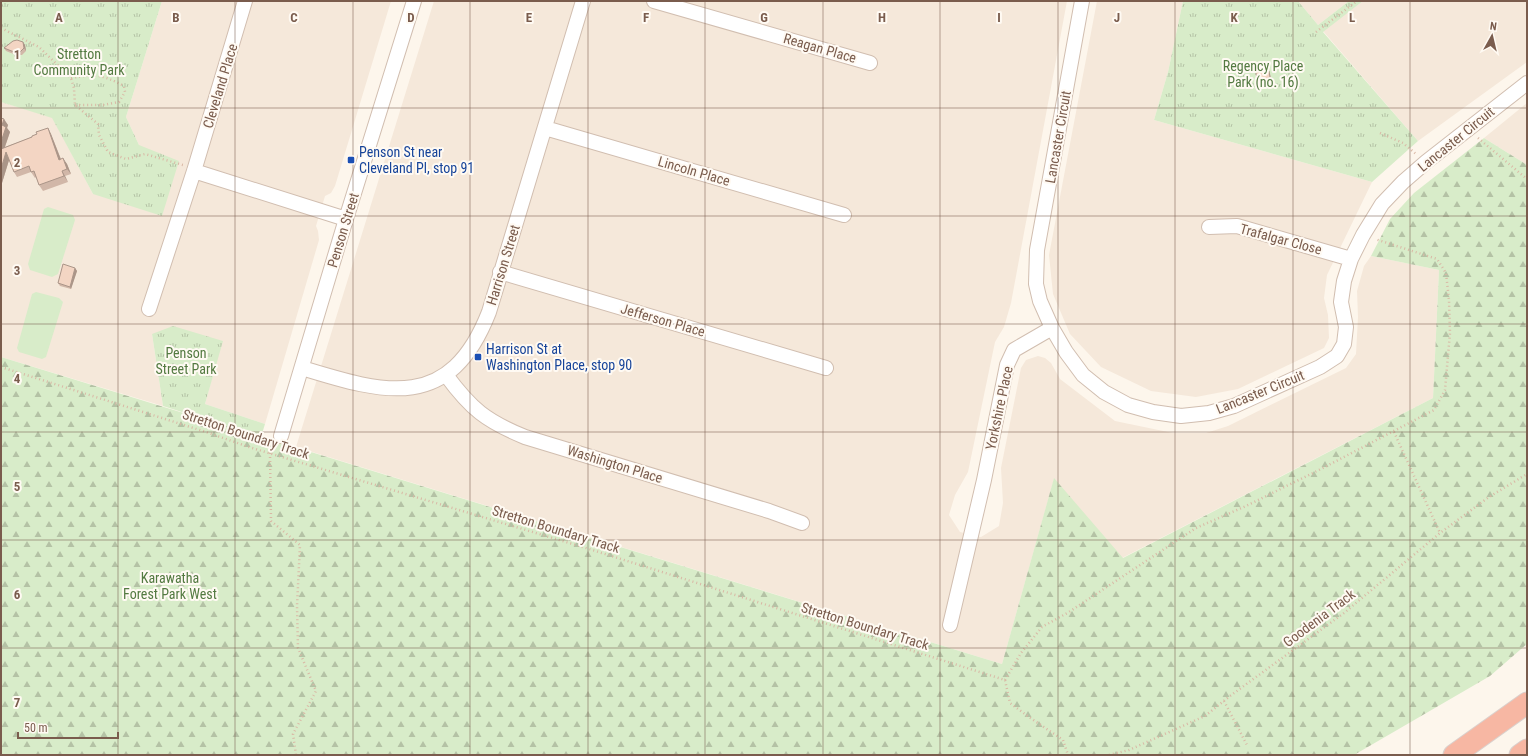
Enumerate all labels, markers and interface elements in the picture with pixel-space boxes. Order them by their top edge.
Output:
text: A [55,10,63,25]
text: B [172,10,180,25]
text: C [290,10,298,25]
text: D [407,10,415,25]
text: E [526,10,533,25]
text: F [643,10,649,25]
text: G [760,10,768,25]
text: H [878,10,886,25]
text: I [997,10,1001,25]
text: J [1114,10,1120,25]
text: K [1230,10,1238,25]
text: L [1349,10,1355,25]
north arrow [1472,16,1512,56]
text: N [1489,20,1498,34]
street label: Reagan Place [782,30,859,66]
street label: Cleveland Place [200,41,241,130]
park label: Stretton Community Park [34,46,125,78]
text: 1 [14,47,20,62]
park label: Regency Place Park (no. 16) [1223,58,1304,91]
street label: Lancaster Circuit [1042,89,1074,185]
street label: Lancaster Circuit [1415,103,1497,175]
place label: Penson St near Cleveland Pl, stop 91 [359,144,474,176]
street label: Lincoln Place [656,153,732,189]
text: 2 [14,155,21,170]
marker: Penson St near Cleveland Pl, stop 91 [346,155,356,165]
street label: Penson Street [324,191,362,269]
street label: Trafalgar Close [1238,220,1324,258]
street label: Harrison Street [483,223,523,307]
text: 3 [14,263,20,278]
street label: Jefferson Place [619,300,707,340]
place label: Harrison St at Washington Place, stop 90 [486,341,632,373]
park label: Penson Street Park [156,345,217,377]
marker: Harrison St at Washington Place, stop 90 [473,352,483,362]
street label: Yorkshire Place [982,364,1016,451]
street label: Lancaster Circuit [1214,367,1306,417]
text: 4 [14,371,21,386]
street label: Stretton Boundary Track [180,406,312,462]
street label: Washington Place [565,442,665,486]
text: 5 [14,479,21,494]
street label: Stretton Boundary Track [490,502,622,556]
park label: Karawatha Forest Park West [123,570,217,602]
street label: Goodenia Track [1280,585,1359,650]
text: 6 [14,587,21,602]
street label: Stretton Boundary Track [799,599,931,653]
text: 7 [14,695,21,710]
scale bar [18,714,118,740]
text: 50 m [24,721,48,735]

